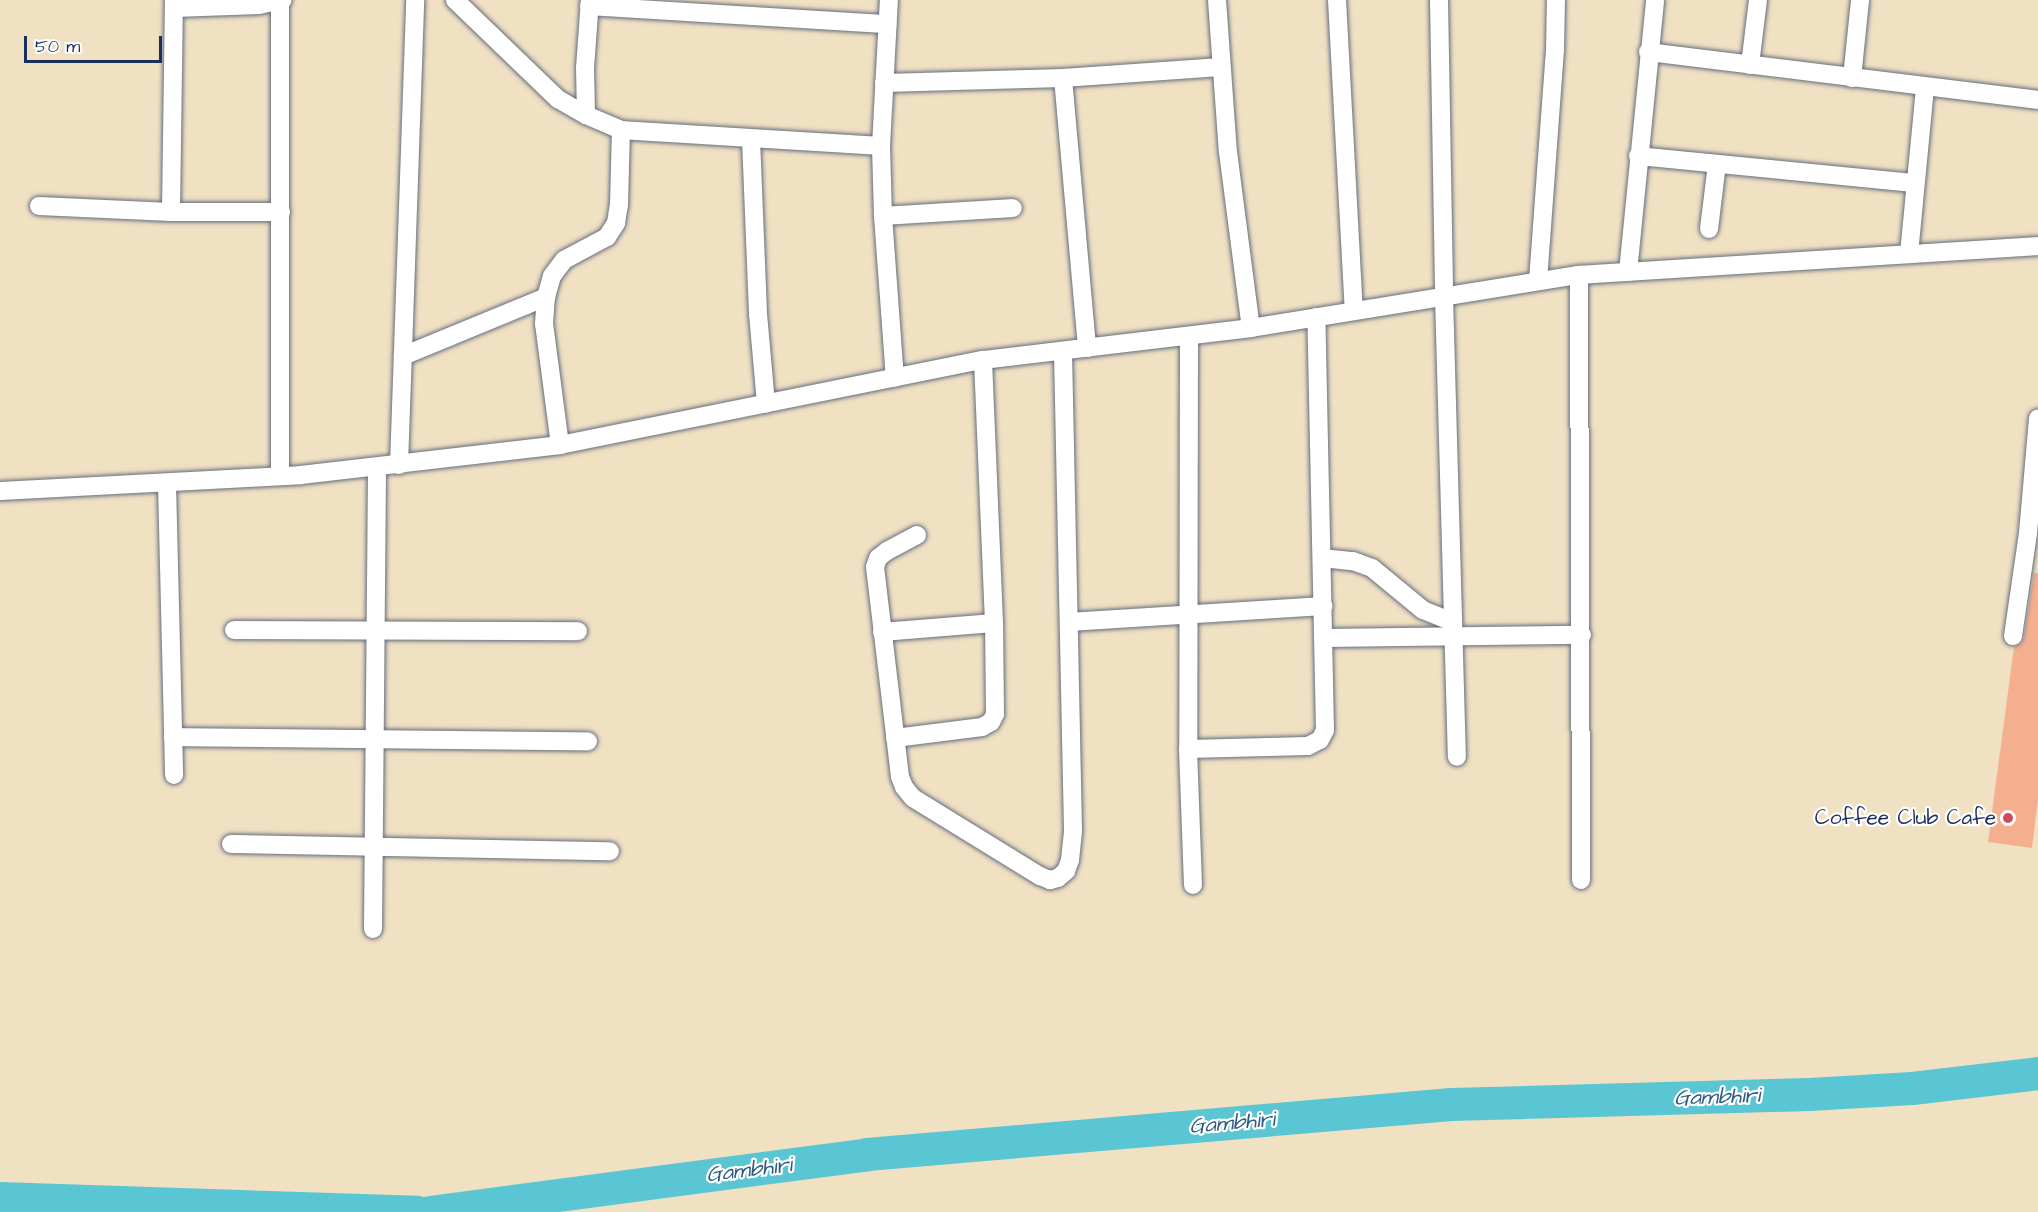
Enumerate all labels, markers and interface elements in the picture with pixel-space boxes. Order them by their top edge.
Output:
scale bar [27,24,165,62]
text: 50 m [35,34,80,59]
place label: Coffee Club Cafe [1815,805,1996,831]
marker: Coffee Club Cafe [2001,811,2015,825]
water label: Gambhiri [1674,1082,1760,1112]
water label: Gambhiri [1188,1106,1276,1140]
water label: Gambhiri [705,1152,793,1188]

